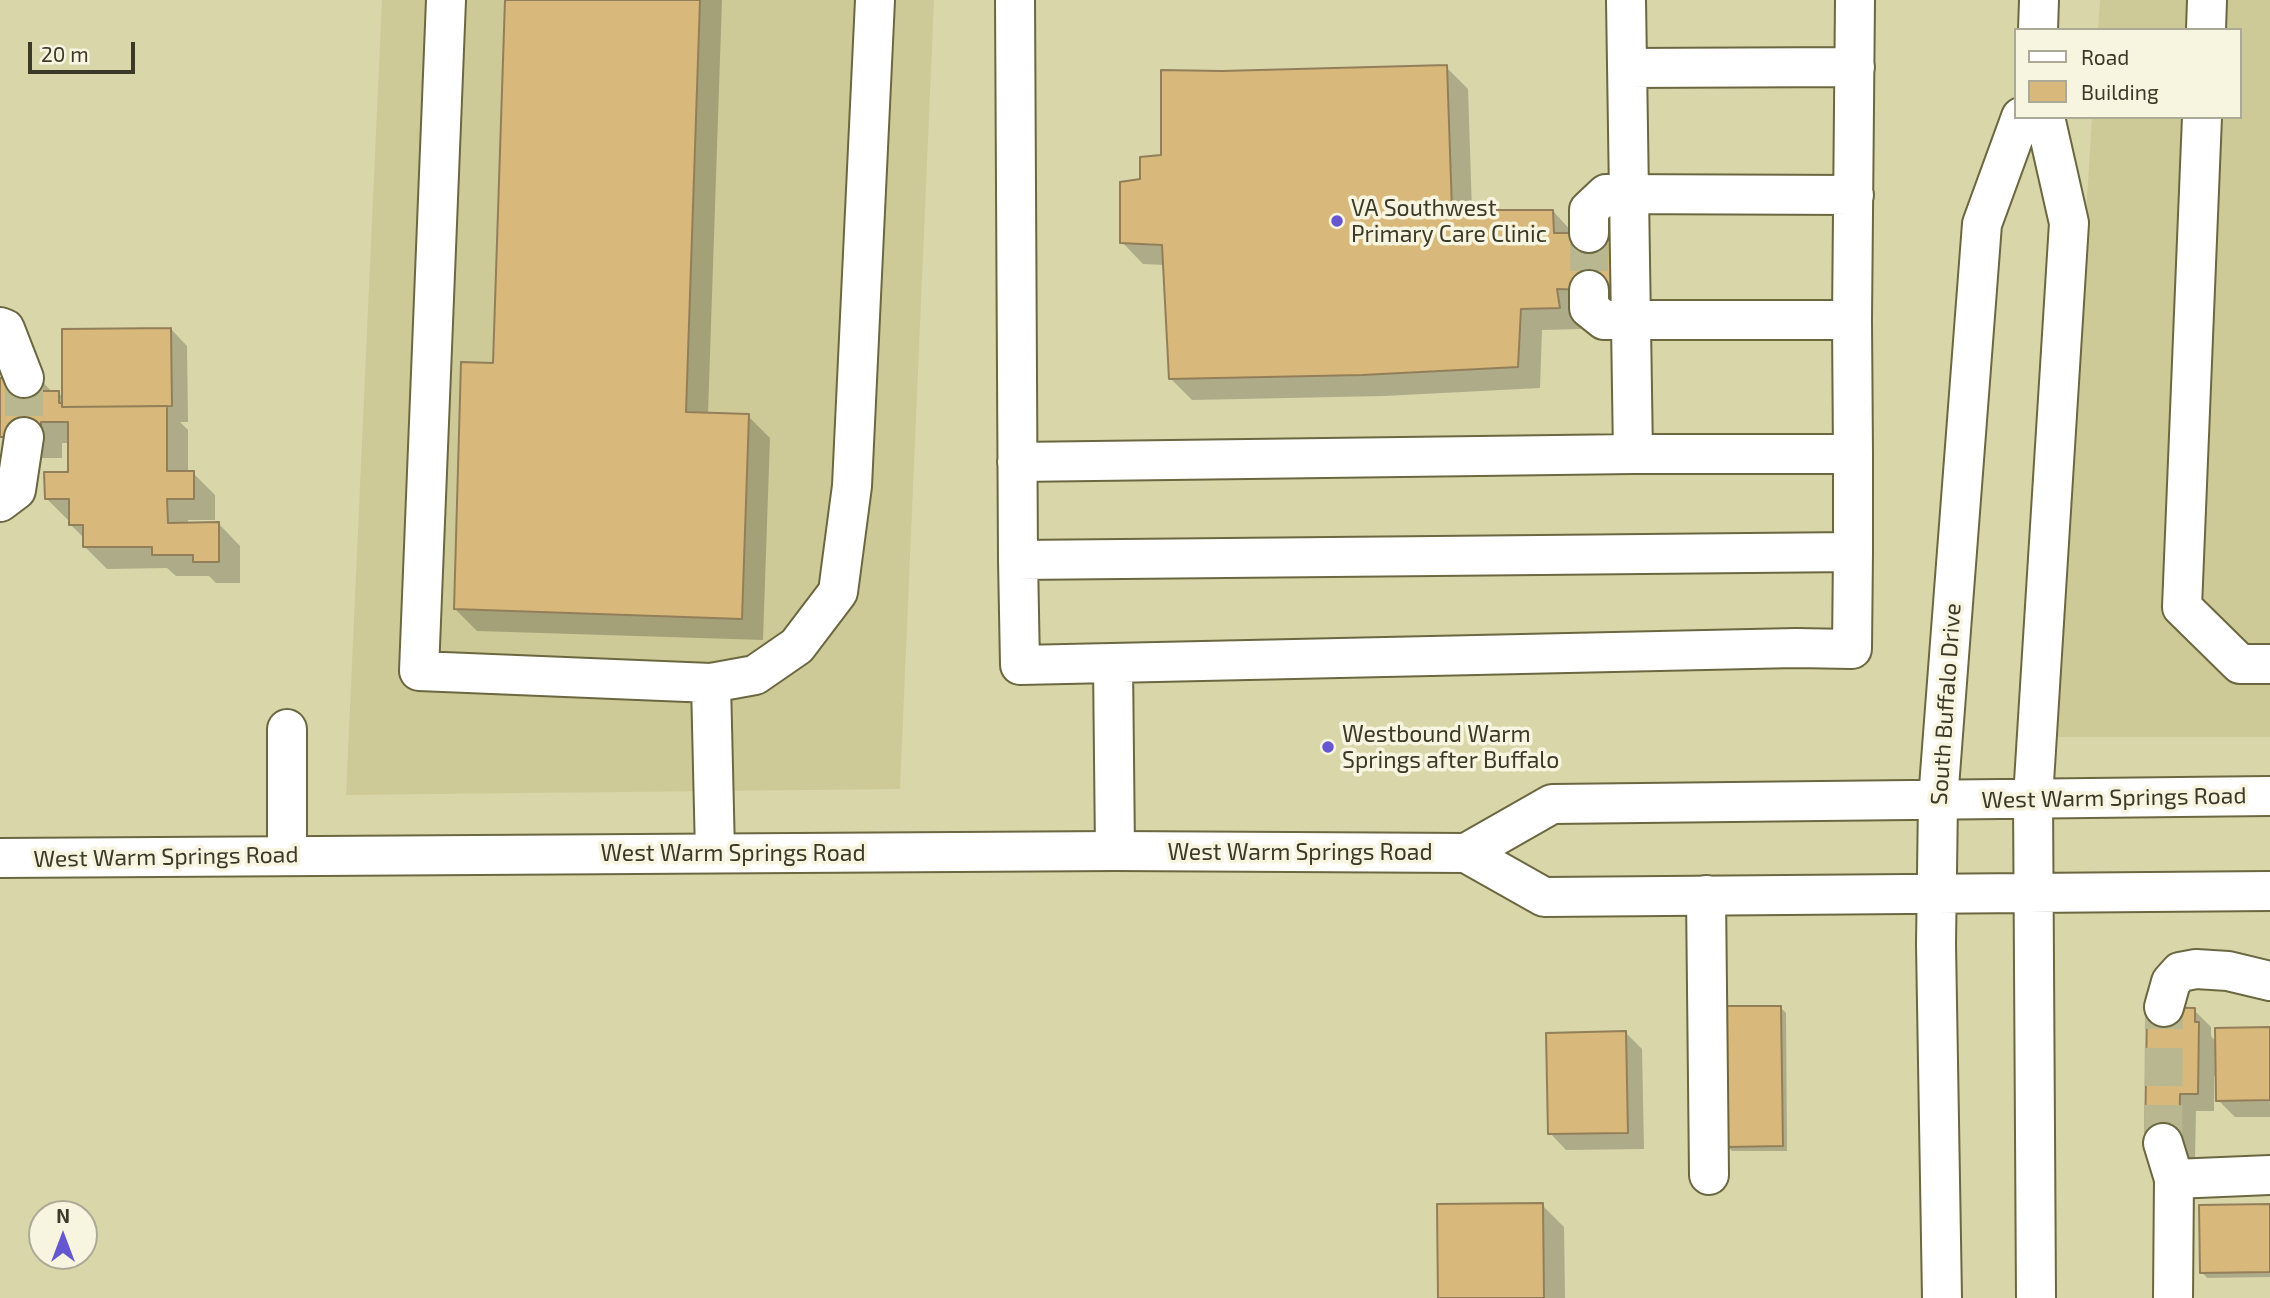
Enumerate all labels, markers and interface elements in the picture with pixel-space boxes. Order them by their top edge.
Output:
scale bar [32,28,138,72]
legend [2014,28,2242,119]
text: 20 m [41,41,89,66]
text: Road [2081,44,2129,69]
text: Building [2081,79,2159,104]
place label: VA Southwest Primary Care Clinic [1351,194,1547,248]
marker: VA Southwest Primary Care Clinic [1329,213,1345,229]
street label: South Buffalo Drive [1925,602,1967,806]
place label: Westbound Warm Springs after Buffalo [1342,720,1559,774]
marker: Westbound Warm Springs after Buffalo [1320,739,1336,755]
street label: West Warm Springs Road [1981,782,2247,814]
street label: West Warm Springs Road [1167,838,1433,866]
street label: West Warm Springs Road [600,839,866,867]
street label: West Warm Springs Road [33,841,299,873]
north arrow [28,1200,98,1270]
text: N [56,1204,70,1227]

